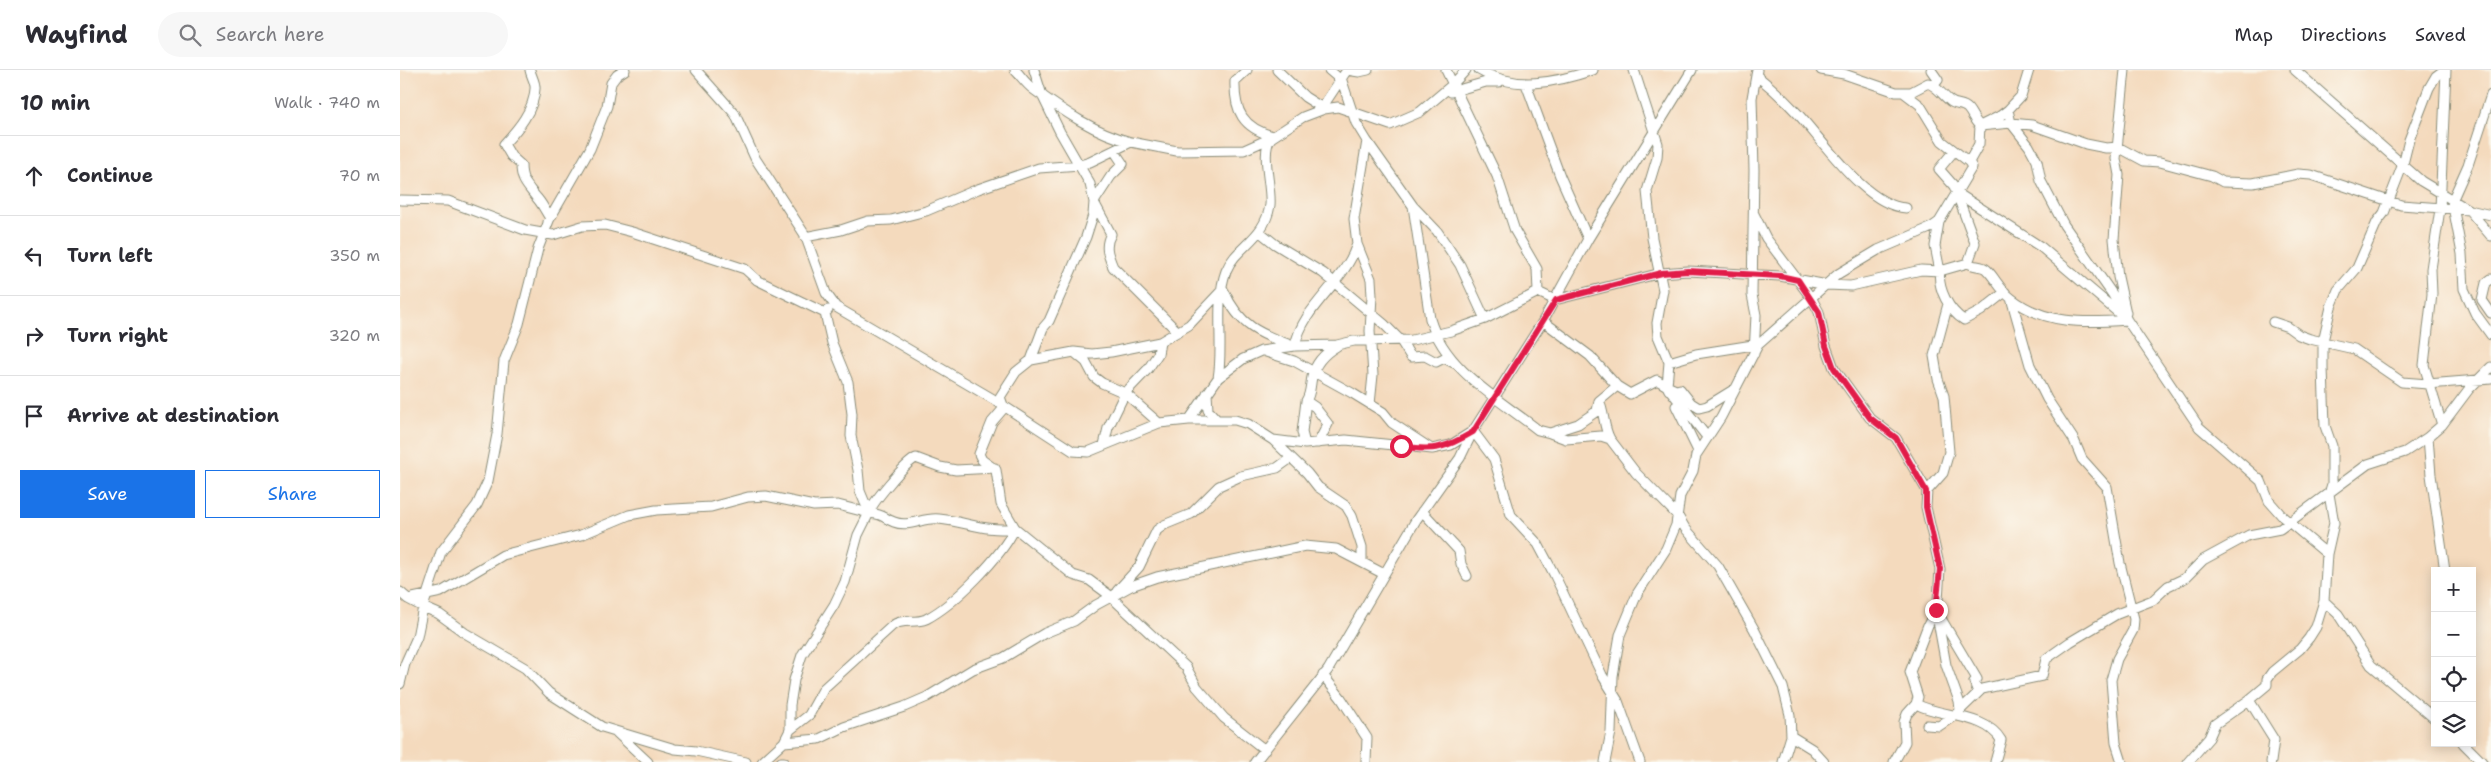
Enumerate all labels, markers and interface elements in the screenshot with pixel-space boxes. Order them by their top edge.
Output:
search box [158,12,508,57]
text: Wayfind [25,19,128,51]
icon: search [176,21,204,49]
text: Search here [216,22,324,47]
text: Map [2235,23,2273,47]
text: Directions [2301,23,2387,47]
text: Saved [2415,23,2466,47]
text: 10 min [20,89,90,117]
text: Walk · 740 m [274,92,380,113]
icon: ahead [20,162,48,190]
text: Continue [67,163,153,188]
text: 70 m [339,165,380,186]
icon: left [20,242,48,270]
text: Turn left [67,243,153,268]
text: 350 m [329,245,380,266]
icon: right [20,322,48,350]
text: Turn right [67,323,168,348]
text: 320 m [329,325,380,346]
icon: arrive [20,402,48,430]
text: Arrive at destination [67,403,279,428]
route start [1390,435,1413,458]
button: Save [20,470,195,518]
button: Share [205,470,380,518]
map controls [2431,567,2476,747]
button: + [2431,567,2476,612]
route end [1925,599,1948,622]
button: − [2431,612,2476,657]
button: locate [2431,657,2476,702]
button: layers [2431,702,2476,747]

